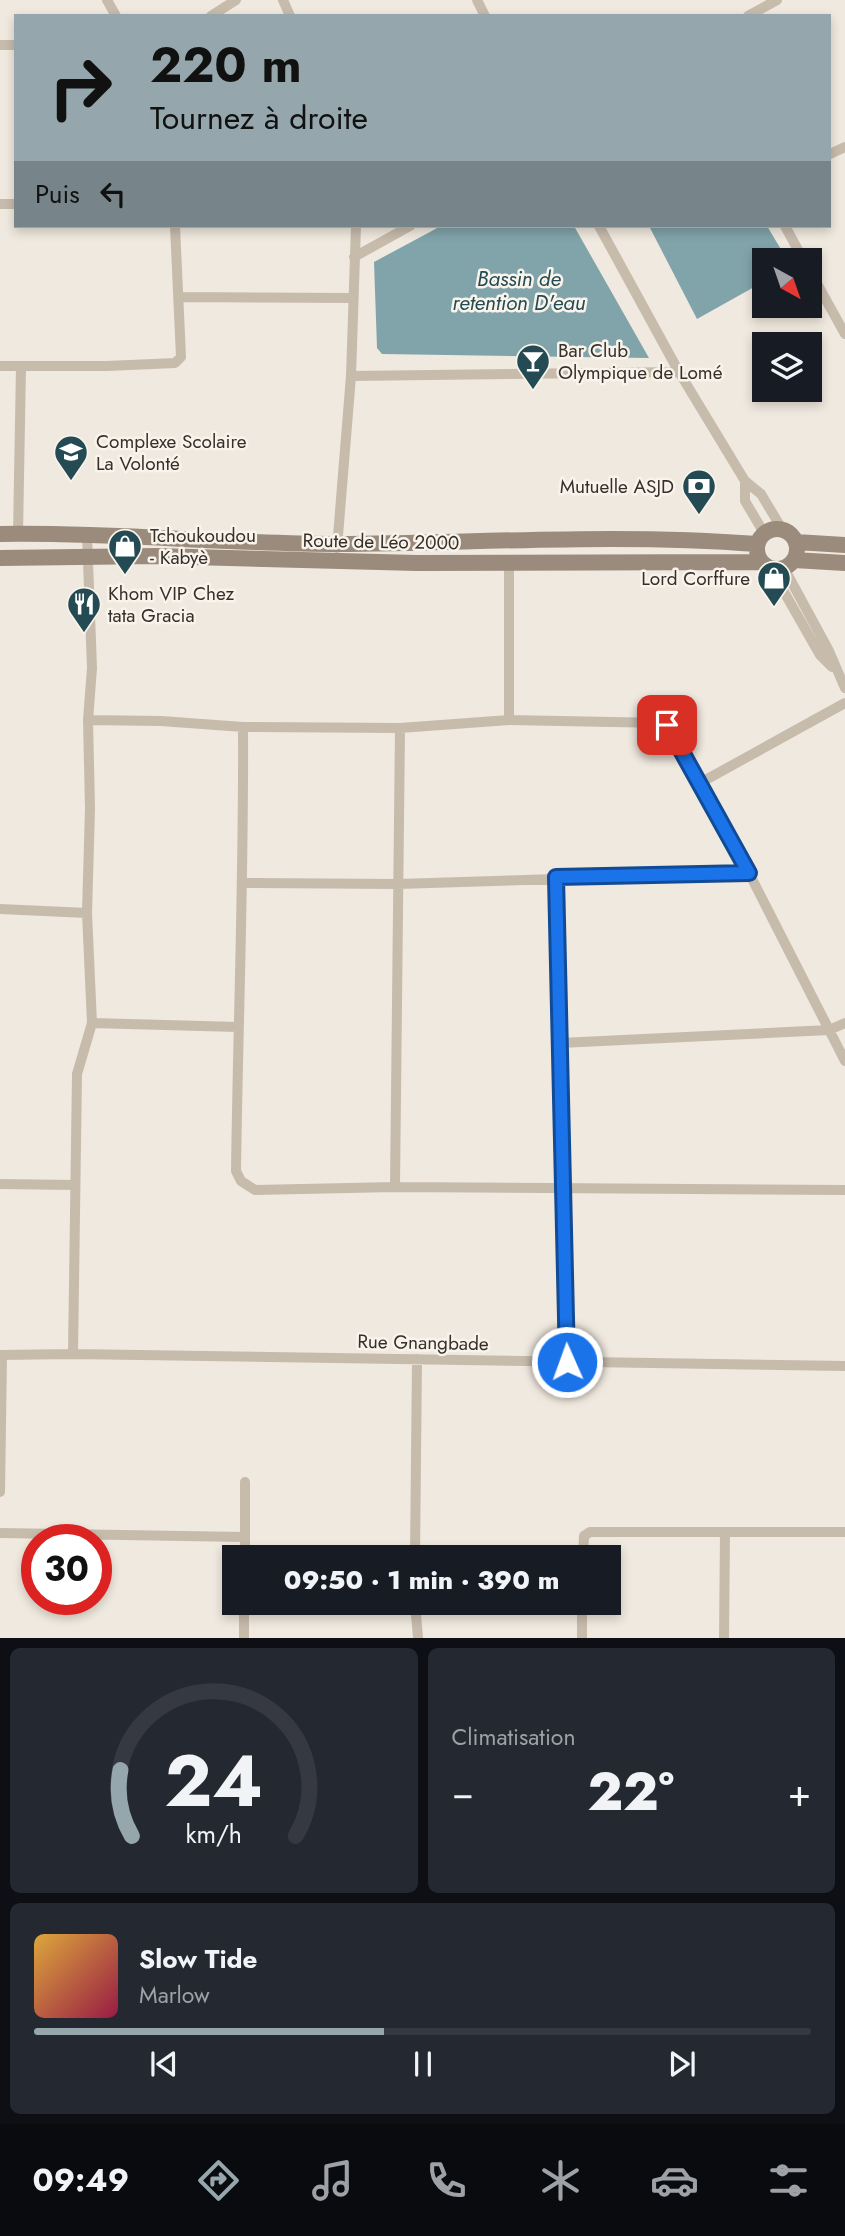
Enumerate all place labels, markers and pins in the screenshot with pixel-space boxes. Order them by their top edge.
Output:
place label: Bar Club Olympique de Lomé [558,337,723,386]
bar icon: Bar Club Olympique de Lomé [514,342,552,391]
place label: Complexe Scolaire La Volonté [96,428,247,477]
school or university icon: Complexe Scolaire La Volonté [52,433,90,482]
bank icon: Mutuelle ASJD [680,467,718,516]
place label: Mutuelle ASJD [560,473,674,500]
place label: Tchoukoudou - Kabyè [150,522,256,571]
shop icon: Tchoukoudou - Kabyè [106,527,144,576]
shop icon: Lord Corffure [755,559,793,608]
place label: Lord Corffure [641,565,750,592]
place label: Khom VIP Chez tata Gracia [108,580,234,629]
restaurant icon: Khom VIP Chez tata Gracia [65,585,103,634]
pin [637,695,697,755]

